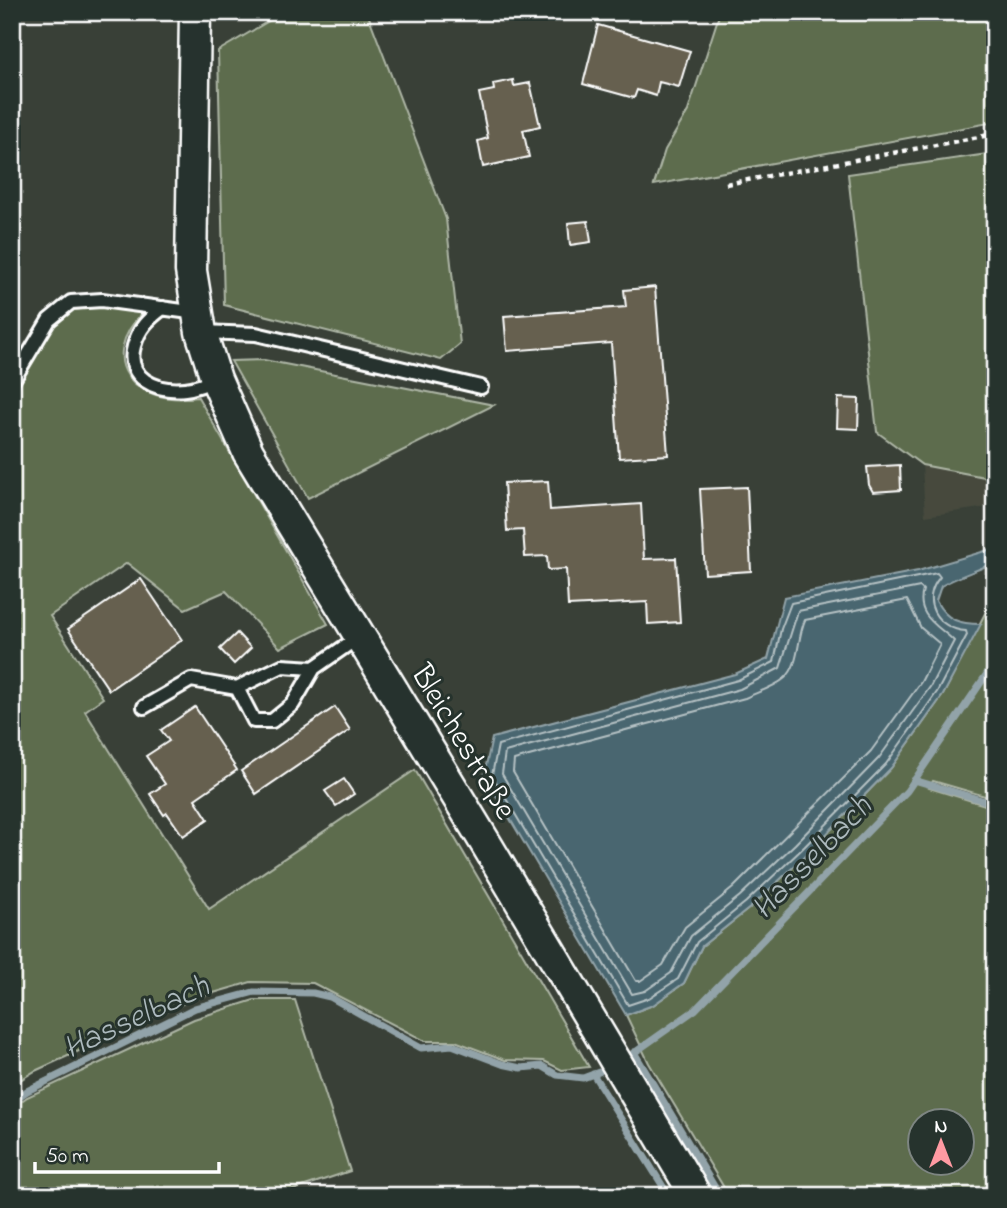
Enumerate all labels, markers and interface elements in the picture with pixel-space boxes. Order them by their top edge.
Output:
street label: Bleichestraße [396,655,527,830]
water label: Hasselbach [741,785,885,932]
water label: Hasselbach [56,963,219,1073]
north arrow [906,1106,976,1176]
text: N [935,1114,948,1141]
scale bar [35,1131,219,1175]
text: 50 m [46,1142,89,1172]

